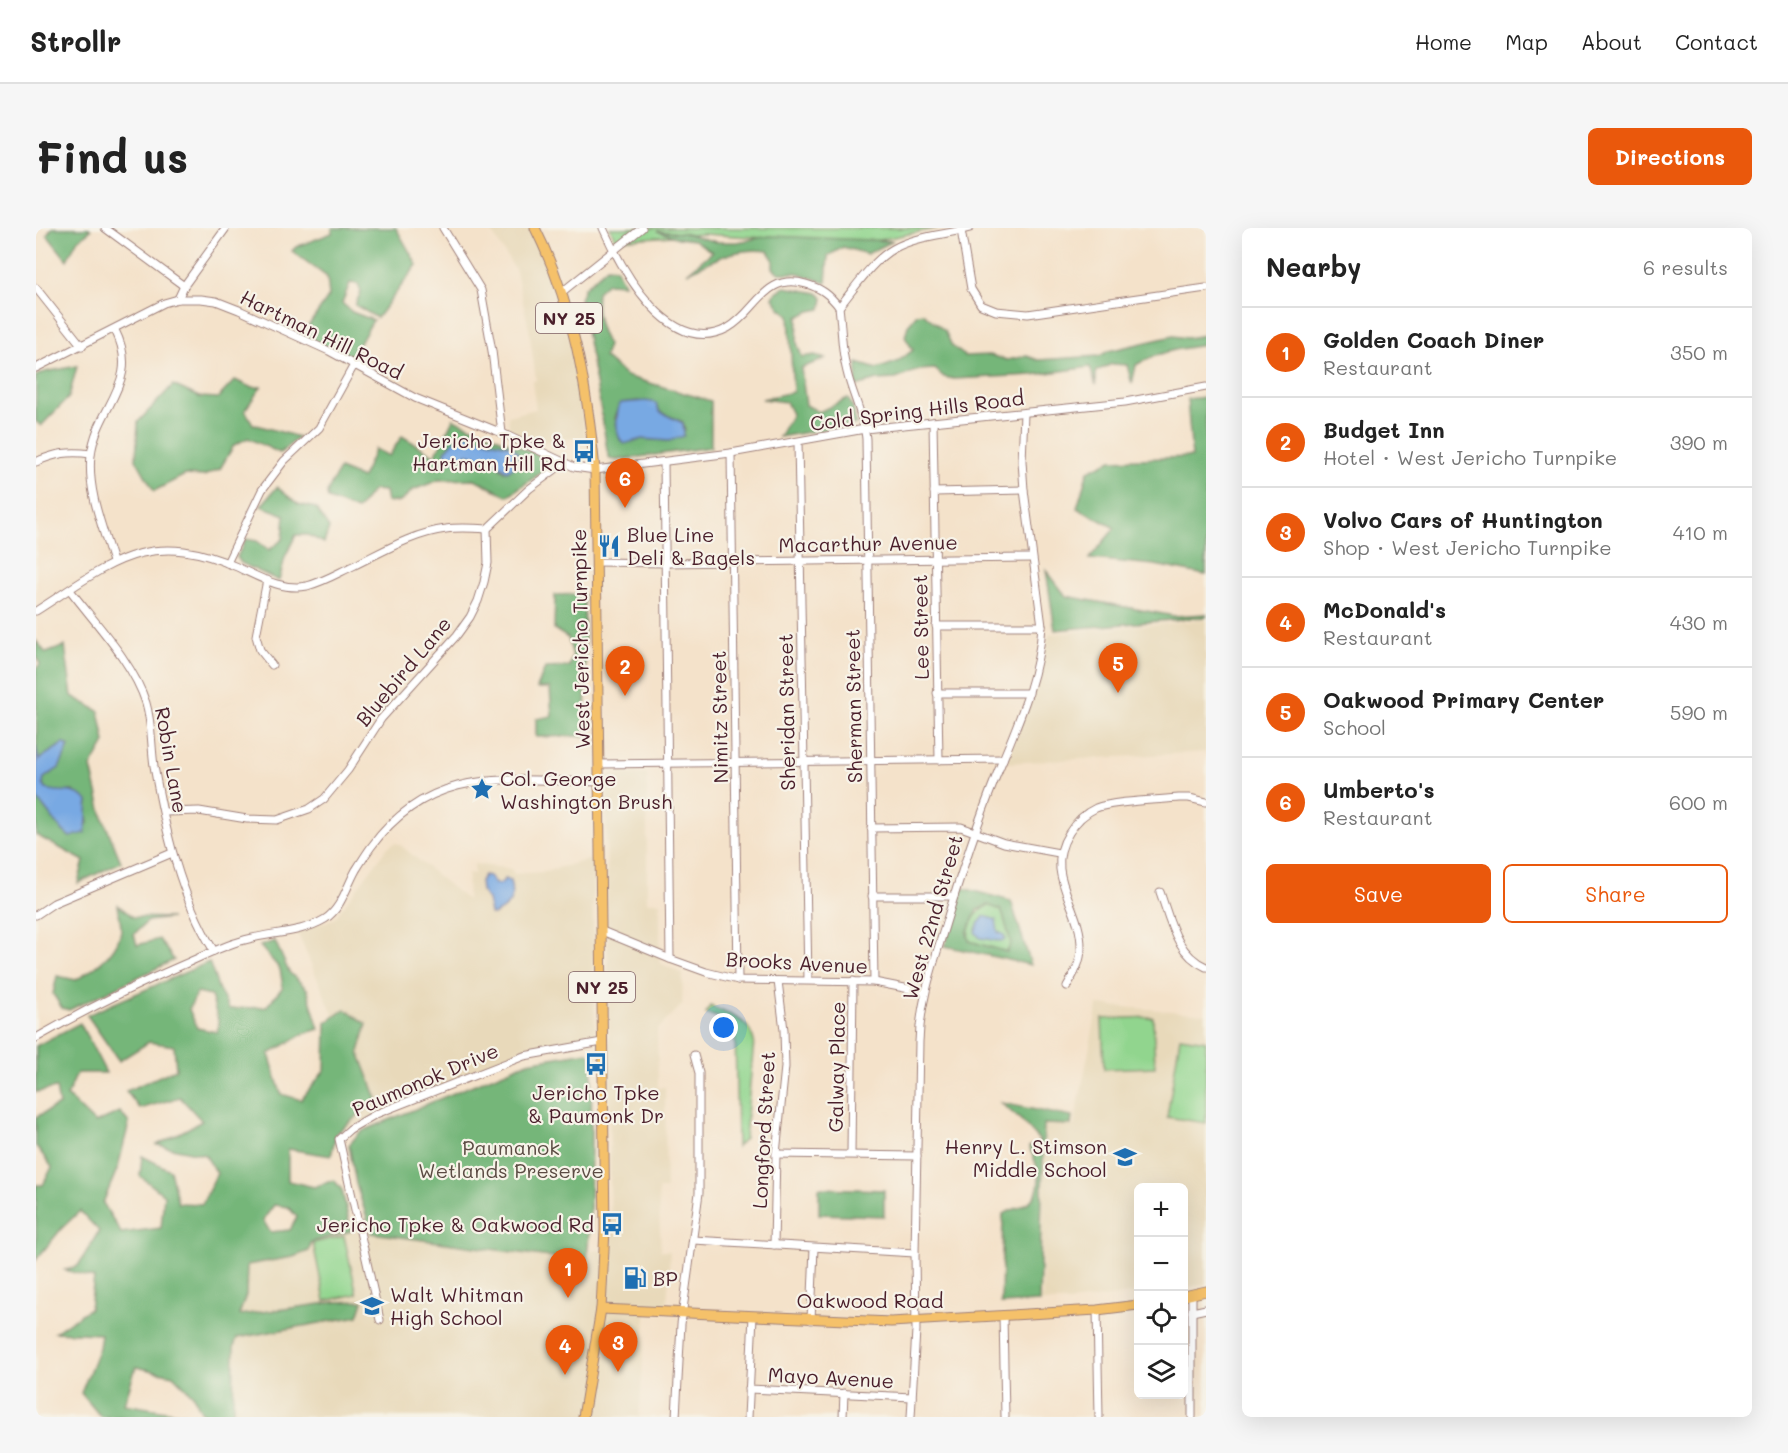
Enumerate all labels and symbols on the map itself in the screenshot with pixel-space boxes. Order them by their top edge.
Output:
street label: Hartman Hill Road [236,283,408,385]
road number: NY 25 [536,303,602,333]
street label: Cold Spring Hills Road [808,384,1026,436]
place label: Jericho Tpke & Hartman Hill Rd [412,427,566,476]
bus stop icon: Jericho Tpke & Hartman Hill Rd [571,438,597,464]
pin: 6 [606,458,644,508]
place label: Blue Line Deli & Bagels [627,521,755,570]
street label: Macarthur Avenue [778,528,958,558]
street label: West Jericho Turnpike [565,529,595,749]
restaurant icon: Blue Line Deli & Bagels [596,533,622,559]
street label: Lee Street [906,574,934,680]
street label: Bluebird Lane [350,611,456,731]
street label: Sherman Street [839,629,867,783]
street label: Sheridan Street [772,633,800,791]
pin: 5 [1098,644,1138,693]
pin: 2 [606,646,644,696]
street label: Nimitz Street [705,650,733,784]
street label: Robin Lane [150,705,194,815]
place label: Col. George Washington Brush [500,765,672,814]
place icon: Col. George Washington Brush [469,776,495,802]
street label: West 22nd Street [896,831,968,1003]
street label: Brooks Avenue [725,945,869,979]
road number: NY 25 [569,972,635,1002]
street label: Galway Place [822,1001,850,1133]
your location [709,1013,738,1042]
street label: Paumonok Drive [348,1037,502,1121]
bus stop icon: Jericho Tpke & Paumonk Dr [583,1051,609,1077]
street label: Longford Street [746,1051,780,1209]
place label: Jericho Tpke & Paumonk Dr [528,1079,664,1128]
place label: Henry L. Stimson Middle School [945,1133,1107,1182]
park label: Paumanok Wetlands Preserve [418,1134,604,1183]
school or university icon: Henry L. Stimson Middle School [1112,1144,1138,1170]
place label: Jericho Tpke & Oakwood Rd [317,1211,594,1237]
bus stop icon: Jericho Tpke & Oakwood Rd [599,1211,625,1237]
pin: 1 [548,1248,588,1298]
fuel station icon: BP [622,1265,648,1291]
place label: BP [653,1265,678,1291]
place label: Walt Whitman High School [390,1281,523,1330]
street label: Oakwood Road [796,1287,944,1313]
school or university icon: Walt Whitman High School [359,1293,385,1319]
pin: 3 [598,1322,638,1372]
pin: 4 [546,1326,584,1375]
street label: Mayo Avenue [767,1361,895,1393]

